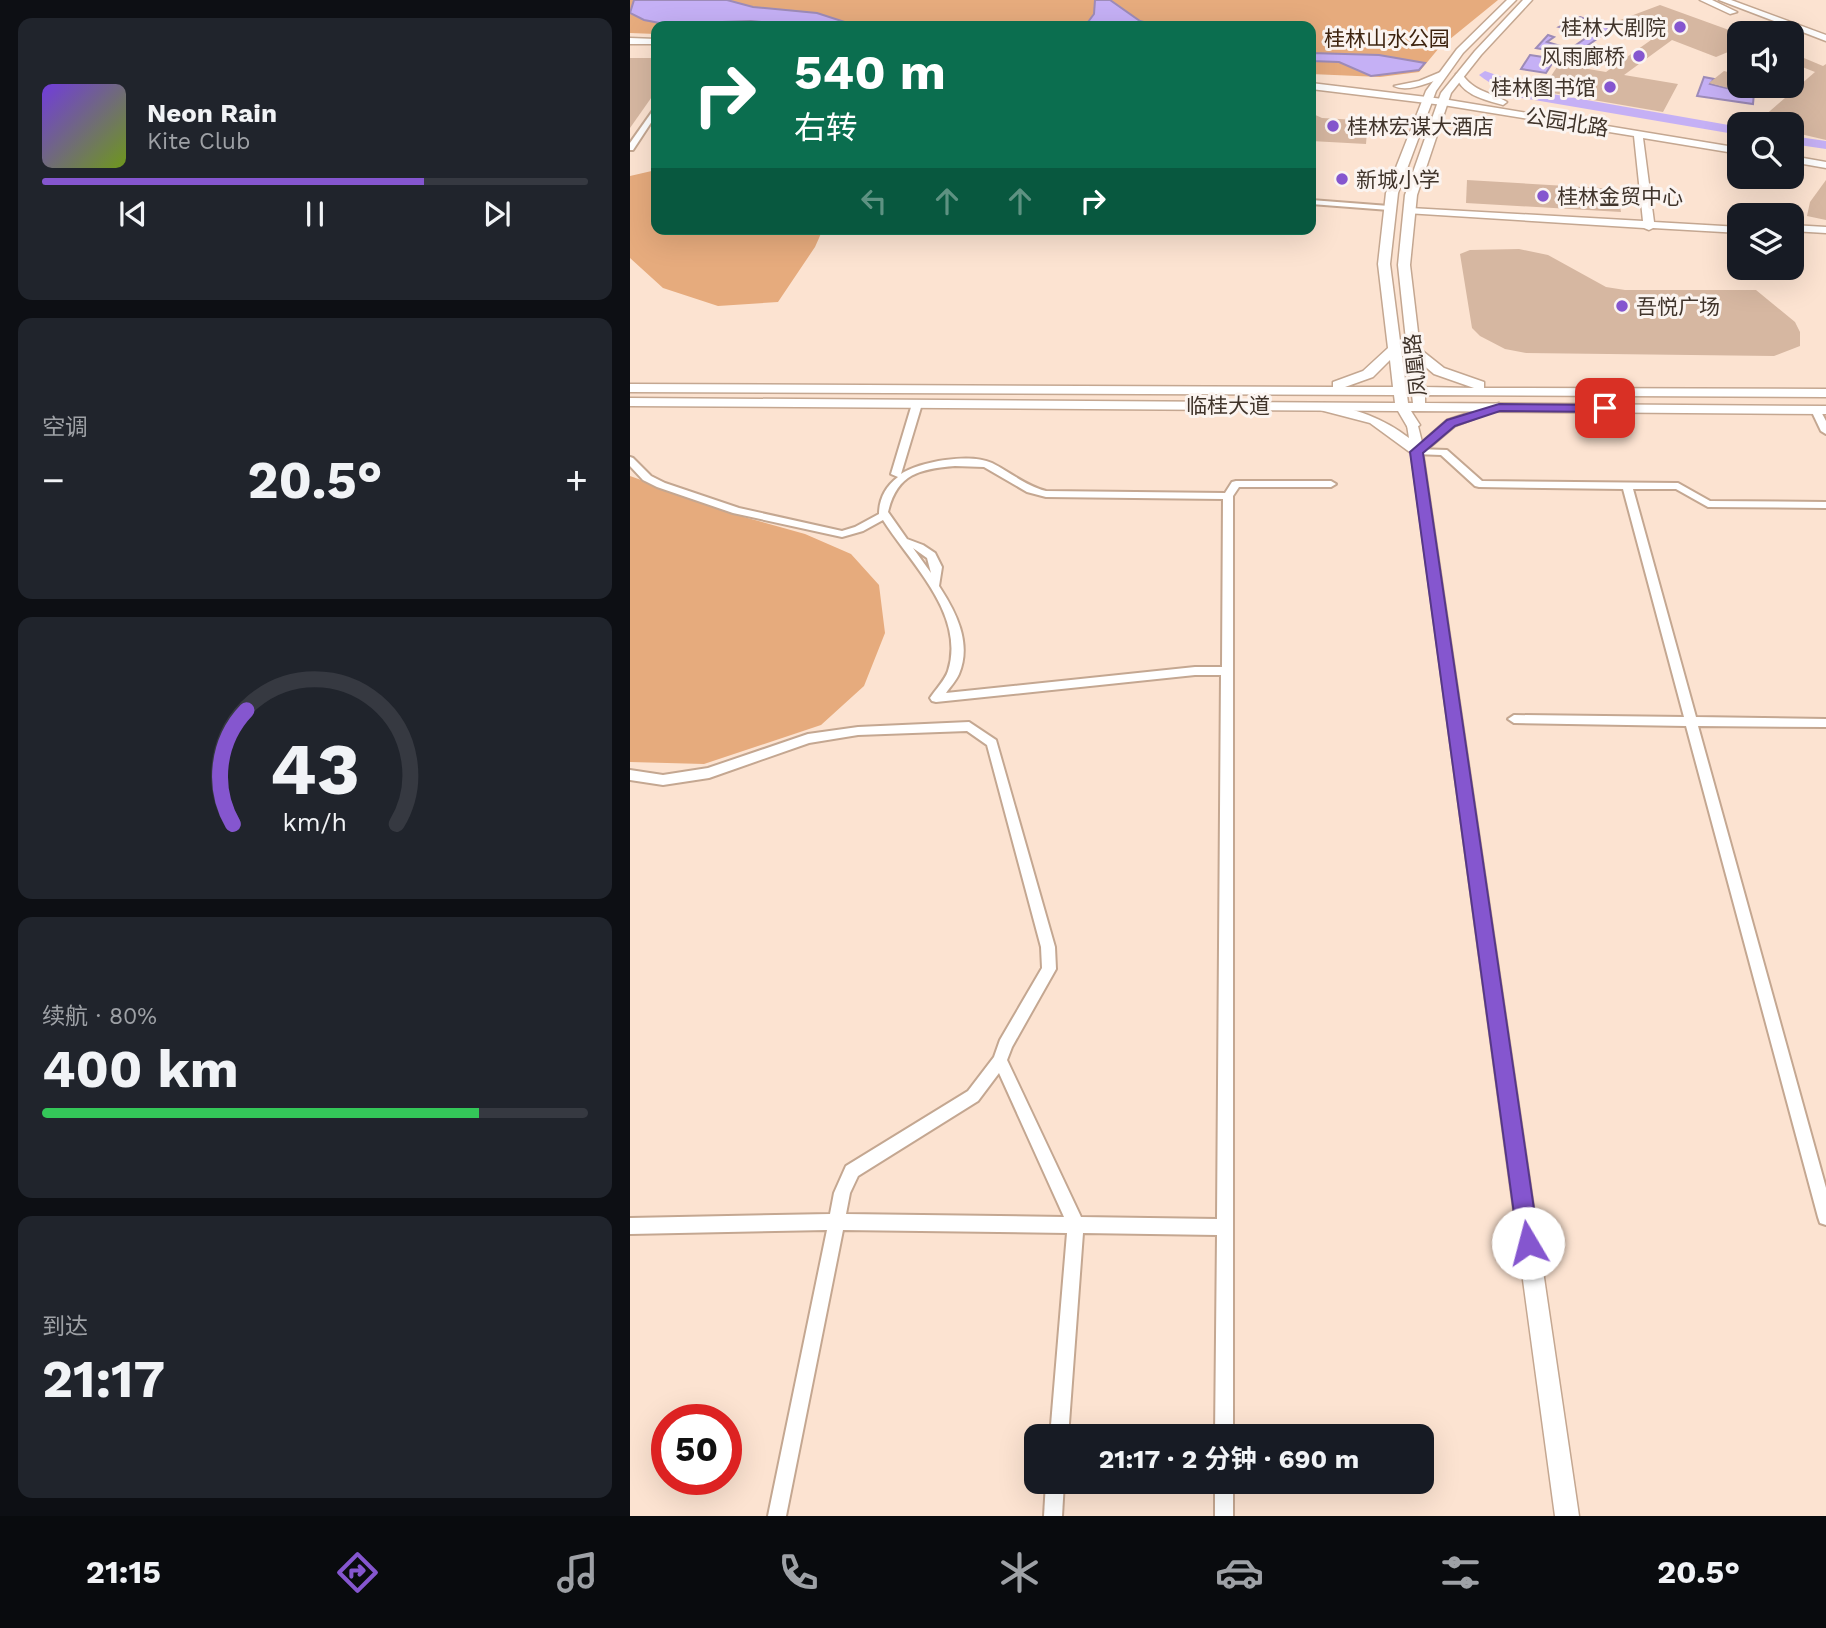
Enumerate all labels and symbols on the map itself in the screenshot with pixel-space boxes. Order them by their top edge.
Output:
place label: 桂林大剧院 [1561,15,1666,40]
marker: 桂林大剧院 [1672,19,1688,35]
park label: 桂林山水公园 [1324,26,1450,51]
place label: 风雨廊桥 [1541,44,1625,69]
marker: 风雨廊桥 [1631,48,1647,64]
place label: 桂林图书馆 [1491,75,1596,100]
marker: 桂林图书馆 [1602,79,1618,95]
street label: 公园北路 [1524,103,1610,141]
place label: 桂林宏谋大酒店 [1347,114,1494,139]
marker: 桂林宏谋大酒店 [1325,118,1341,134]
place label: 新城小学 [1356,167,1440,192]
marker: 新城小学 [1334,171,1350,187]
place label: 桂林金贸中心 [1557,184,1683,209]
marker: 桂林金贸中心 [1535,188,1551,204]
place label: 吾悦广场 [1636,294,1720,319]
marker: 吾悦广场 [1614,298,1630,314]
street label: 凤凰路 [1399,332,1431,398]
pin [1575,378,1635,438]
street label: 临桂大道 [1186,393,1270,418]
position arrow [1491,1206,1565,1280]
speed limit sign: 50 [651,1404,742,1495]

